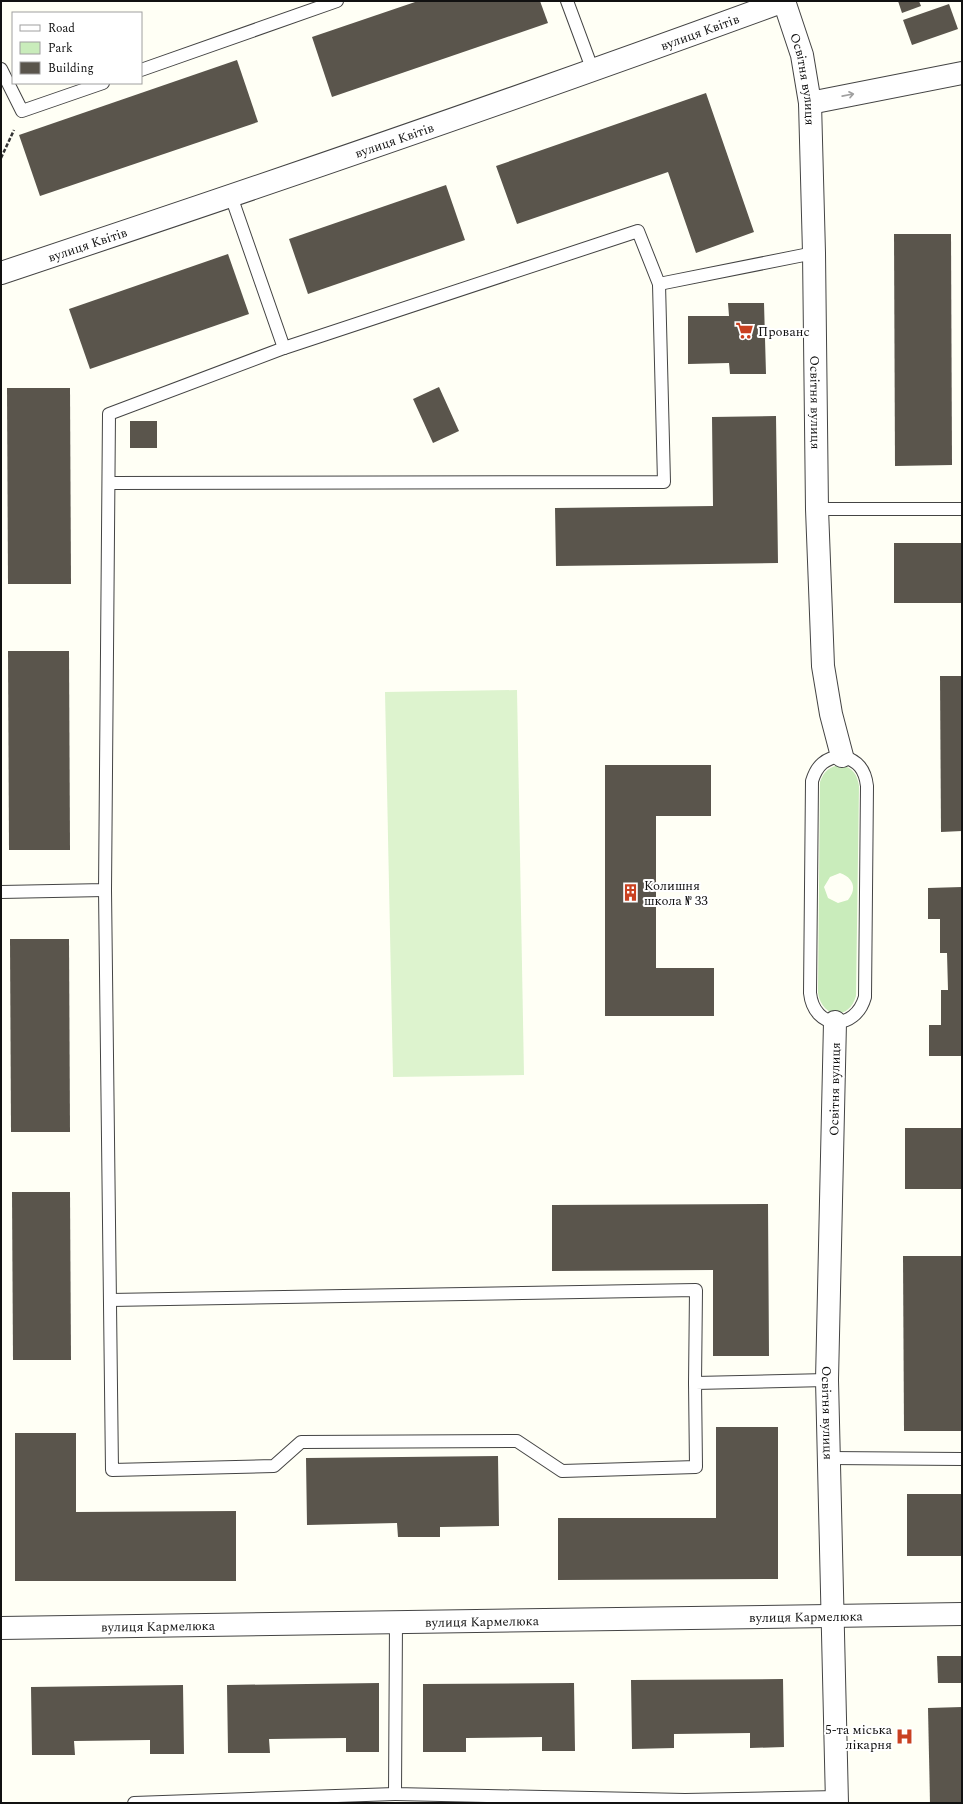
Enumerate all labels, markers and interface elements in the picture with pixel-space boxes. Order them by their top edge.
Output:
street label: вулиця Квітів [658,9,743,56]
legend [12,12,142,84]
text: Road [48,19,75,38]
street label: Освітня вулиця [784,30,820,126]
text: Park [48,39,73,58]
text: Building [48,59,94,78]
one-way arrow [841,91,854,99]
street label: вулиця Квітів [352,118,437,164]
street label: вулиця Квітів [45,222,130,268]
supermarket icon: Прованс [735,321,755,341]
place label: Прованс [758,322,810,342]
street label: Освітня вулиця [804,355,825,449]
place label: Колишня школа № 33 [644,876,708,911]
building icon: Колишня школа № 33 [621,882,641,902]
street label: Освітня вулиця [824,1042,846,1136]
street label: Освітня вулиця [816,1366,838,1460]
street label: вулиця Кармелюка [749,1606,864,1628]
street label: вулиця Кармелюка [425,1611,540,1633]
street label: вулиця Кармелюка [101,1616,216,1638]
place label: 5-та міська лікарня [825,1720,893,1755]
hospital icon: 5-та міська лікарня [895,1726,915,1746]

